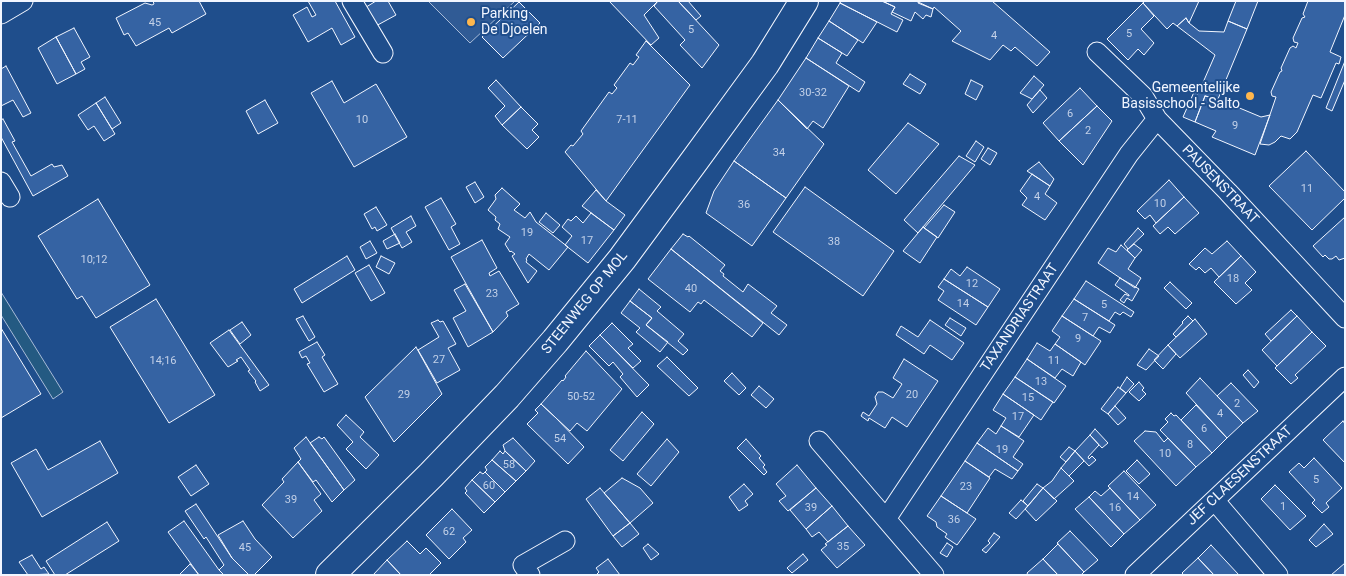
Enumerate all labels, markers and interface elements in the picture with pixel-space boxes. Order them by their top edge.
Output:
place label: Parking De Djoelen [481,6,548,38]
house number: 45 [149,16,161,30]
marker: Parking De Djoelen [465,16,477,28]
house number: 5 [688,23,694,37]
house number: 5 [1126,27,1132,41]
house number: 4 [991,29,997,43]
place label: Gemeentelijke Basisschool - Salto [1122,80,1240,112]
house number: 30-32 [799,86,827,100]
marker: Gemeentelijke Basisschool - Salto [1244,90,1256,102]
house number: 6 [1067,107,1073,121]
house number: 10 [356,113,368,127]
house number: 7-11 [616,113,638,127]
house number: 9 [1232,119,1238,133]
house number: 2 [1085,124,1091,138]
street label: PAUSENSTRAAT [1178,142,1262,228]
house number: 34 [773,146,785,160]
house number: 11 [1301,182,1313,196]
house number: 4 [1034,190,1040,204]
house number: 10 [1154,197,1166,211]
house number: 36 [738,198,750,212]
house number: 19 [521,226,533,240]
house number: 17 [581,234,593,248]
house number: 38 [828,235,840,249]
street label: STEENWEG OP MOL [538,248,632,358]
house number: 10;12 [80,253,108,267]
street label: TAXANDRIASTRAAT [978,261,1062,375]
house number: 18 [1227,272,1239,286]
house number: 12 [966,277,978,291]
house number: 40 [685,282,697,296]
house number: 23 [486,287,498,301]
house number: 14 [957,297,969,311]
house number: 5 [1101,298,1107,312]
house number: 7 [1082,311,1088,325]
house number: 9 [1075,332,1081,346]
house number: 27 [433,353,445,367]
house number: 14;16 [149,354,177,368]
house number: 11 [1048,354,1060,368]
house number: 13 [1035,375,1047,389]
house number: 29 [398,388,410,402]
house number: 20 [906,388,918,402]
house number: 50-52 [567,390,595,404]
house number: 15 [1022,391,1034,405]
house number: 2 [1234,397,1240,411]
house number: 4 [1217,407,1223,421]
house number: 17 [1012,410,1024,424]
house number: 6 [1201,422,1207,436]
street label: JEF CLAESENSTRAAT [1184,423,1296,529]
house number: 54 [554,432,566,446]
house number: 8 [1187,438,1193,452]
house number: 19 [996,443,1008,457]
house number: 10 [1159,447,1171,461]
house number: 58 [503,458,515,472]
house number: 5 [1313,473,1319,487]
house number: 60 [483,479,495,493]
house number: 23 [960,480,972,494]
house number: 14 [1127,490,1139,504]
house number: 39 [285,493,297,507]
house number: 1 [1280,500,1286,514]
house number: 39 [805,501,817,515]
house number: 16 [1109,501,1121,515]
house number: 36 [948,513,960,527]
house number: 62 [443,525,455,539]
house number: 35 [837,540,849,554]
house number: 45 [239,541,251,555]

